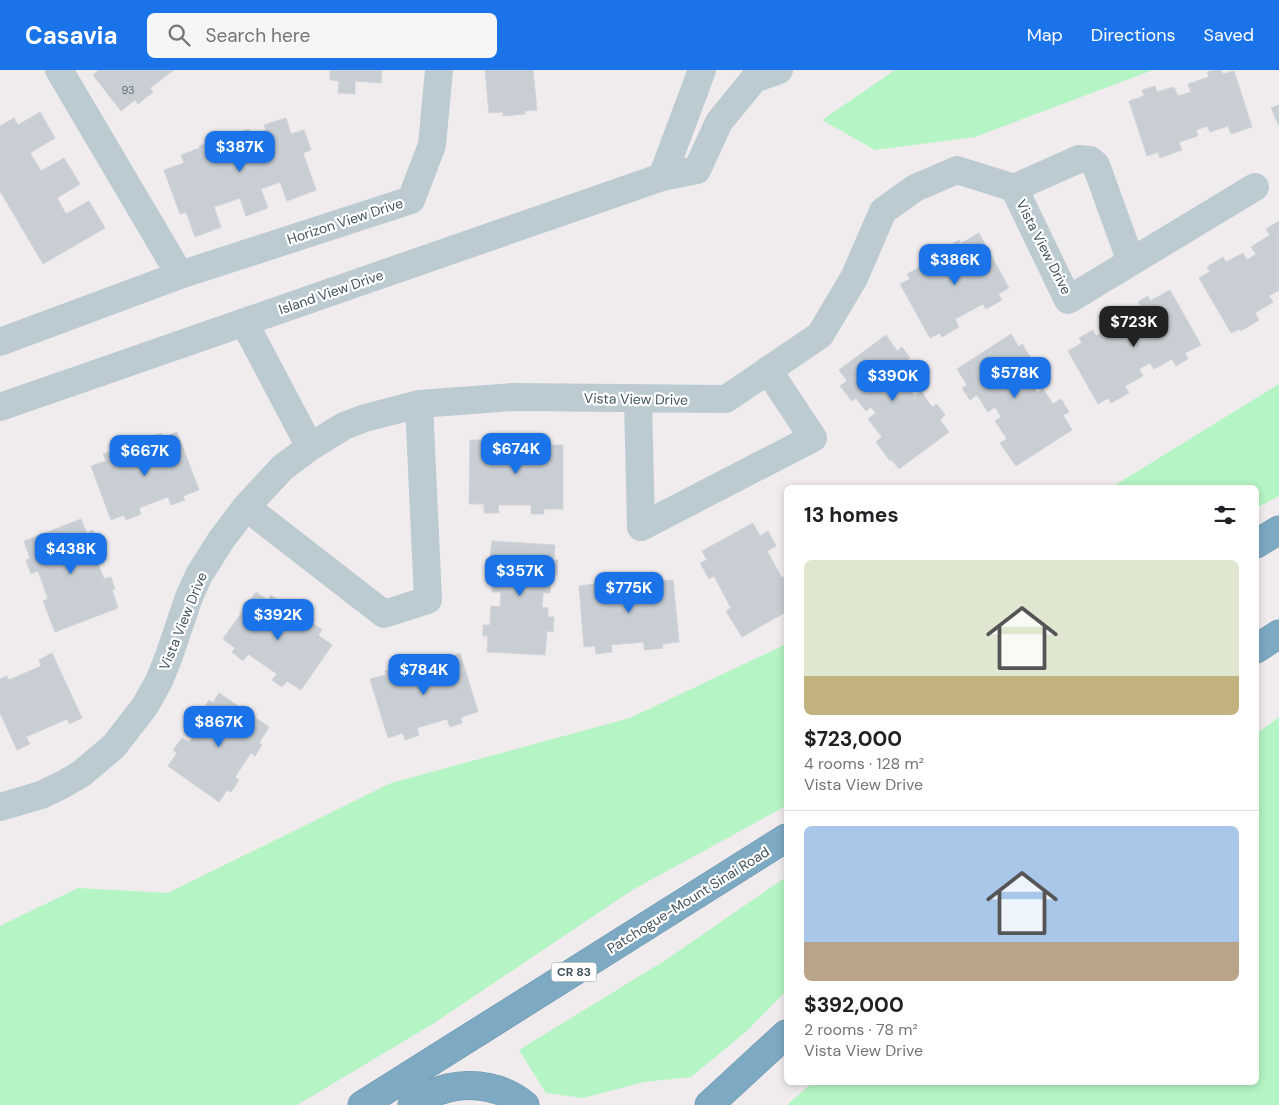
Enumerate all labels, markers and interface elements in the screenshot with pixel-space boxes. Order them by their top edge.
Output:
search box [147,13,497,58]
text: Casavia [25,20,117,51]
icon: search [165,21,193,49]
text: Search here [205,23,310,48]
text: Map [1027,23,1063,47]
text: Directions [1091,23,1176,47]
text: Saved [1204,23,1254,47]
house number: 93 [121,83,135,97]
pin: $387K [205,131,275,173]
text: $387K [216,136,264,157]
street label: Horizon View Drive [285,194,405,248]
street label: Vista View Drive [1012,196,1076,298]
pin: $386K [920,244,990,286]
text: $386K [930,249,980,270]
street label: Island View Drive [276,266,386,318]
pin: $723K [1099,306,1169,348]
text: $723K [1110,311,1158,332]
pin: $578K [980,356,1050,399]
pin: $390K [858,360,928,402]
text: $578K [991,362,1039,383]
text: $390K [868,365,918,386]
street label: Vista View Drive [584,389,688,409]
pin: $674K [481,432,551,475]
pin: $667K [110,434,180,477]
text: $674K [492,438,540,459]
text: $667K [121,440,169,461]
text: 13 homes [804,501,899,529]
icon: filters [1211,501,1239,529]
pin: $438K [36,532,106,575]
text: $438K [46,538,96,559]
pin: $357K [485,554,555,597]
text: $357K [496,560,544,581]
street label: Vista View Drive [155,569,211,673]
pin: $775K [594,572,664,614]
text: $775K [606,577,652,598]
icon: home [977,593,1067,683]
pin: $392K [243,598,313,641]
text: $392K [254,604,302,625]
pin: $784K [389,654,459,696]
text: $784K [399,659,449,680]
pin: $867K [184,706,254,748]
text: $867K [195,711,243,732]
text: $723,000 [804,725,902,753]
text: 4 rooms · 128 m² [804,753,924,774]
text: Vista View Drive [804,774,923,795]
street label: Patchogue-Mount Sinai Road [603,843,773,957]
icon: home [977,858,1067,948]
road number: CR 83 [552,962,596,982]
text: $392,000 [804,991,904,1019]
text: 2 rooms · 78 m² [804,1019,918,1040]
text: Vista View Drive [804,1040,923,1061]

